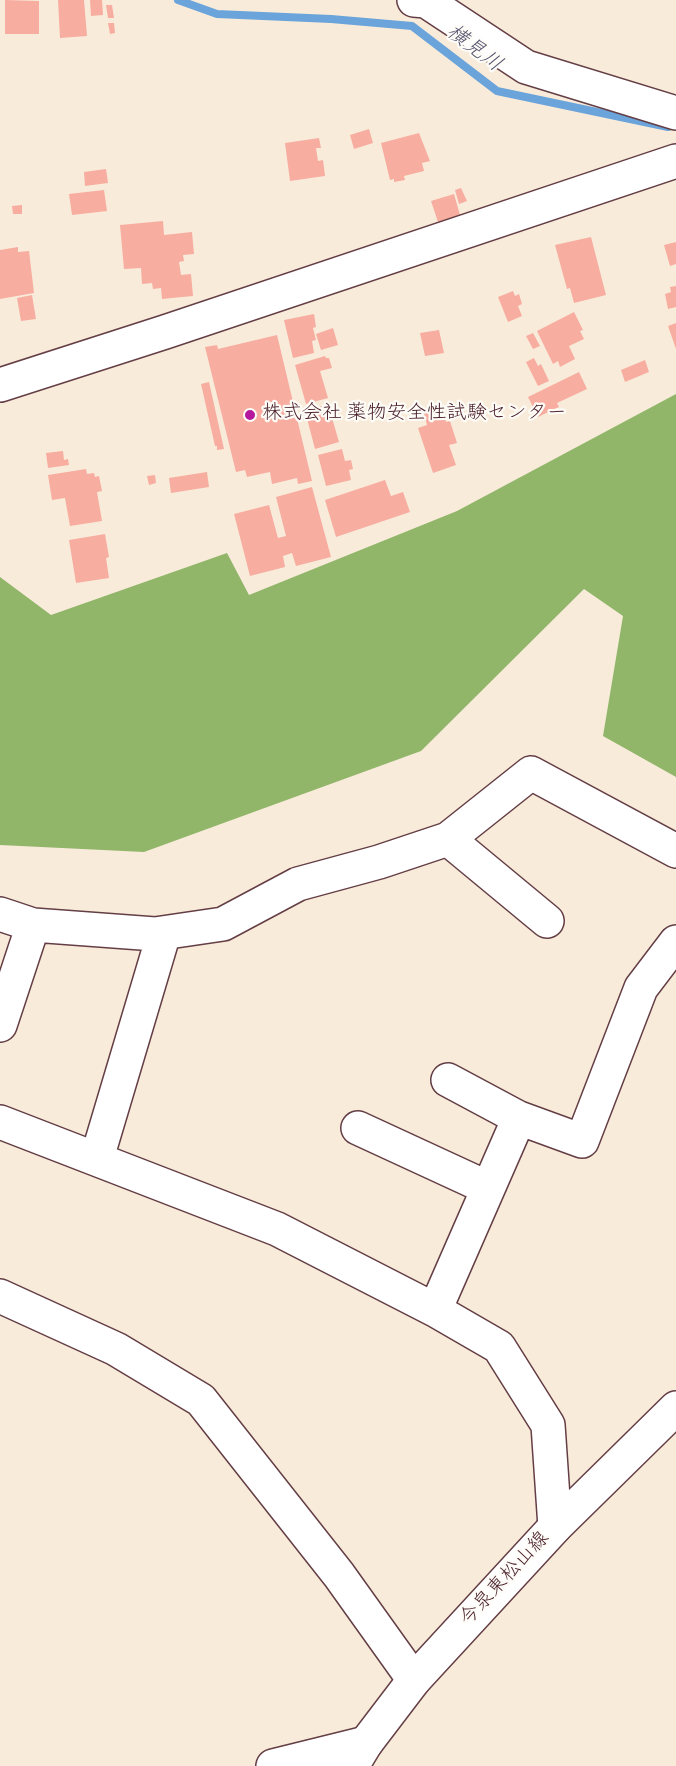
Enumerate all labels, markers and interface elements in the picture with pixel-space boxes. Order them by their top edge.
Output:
water label: 横見川 [440,21,506,79]
place label: 株式会社 薬物安全性試験センター [262,403,567,427]
marker: 株式会社 薬物安全性試験センター [243,408,257,422]
street label: 今泉東松山線 [456,1528,556,1632]

